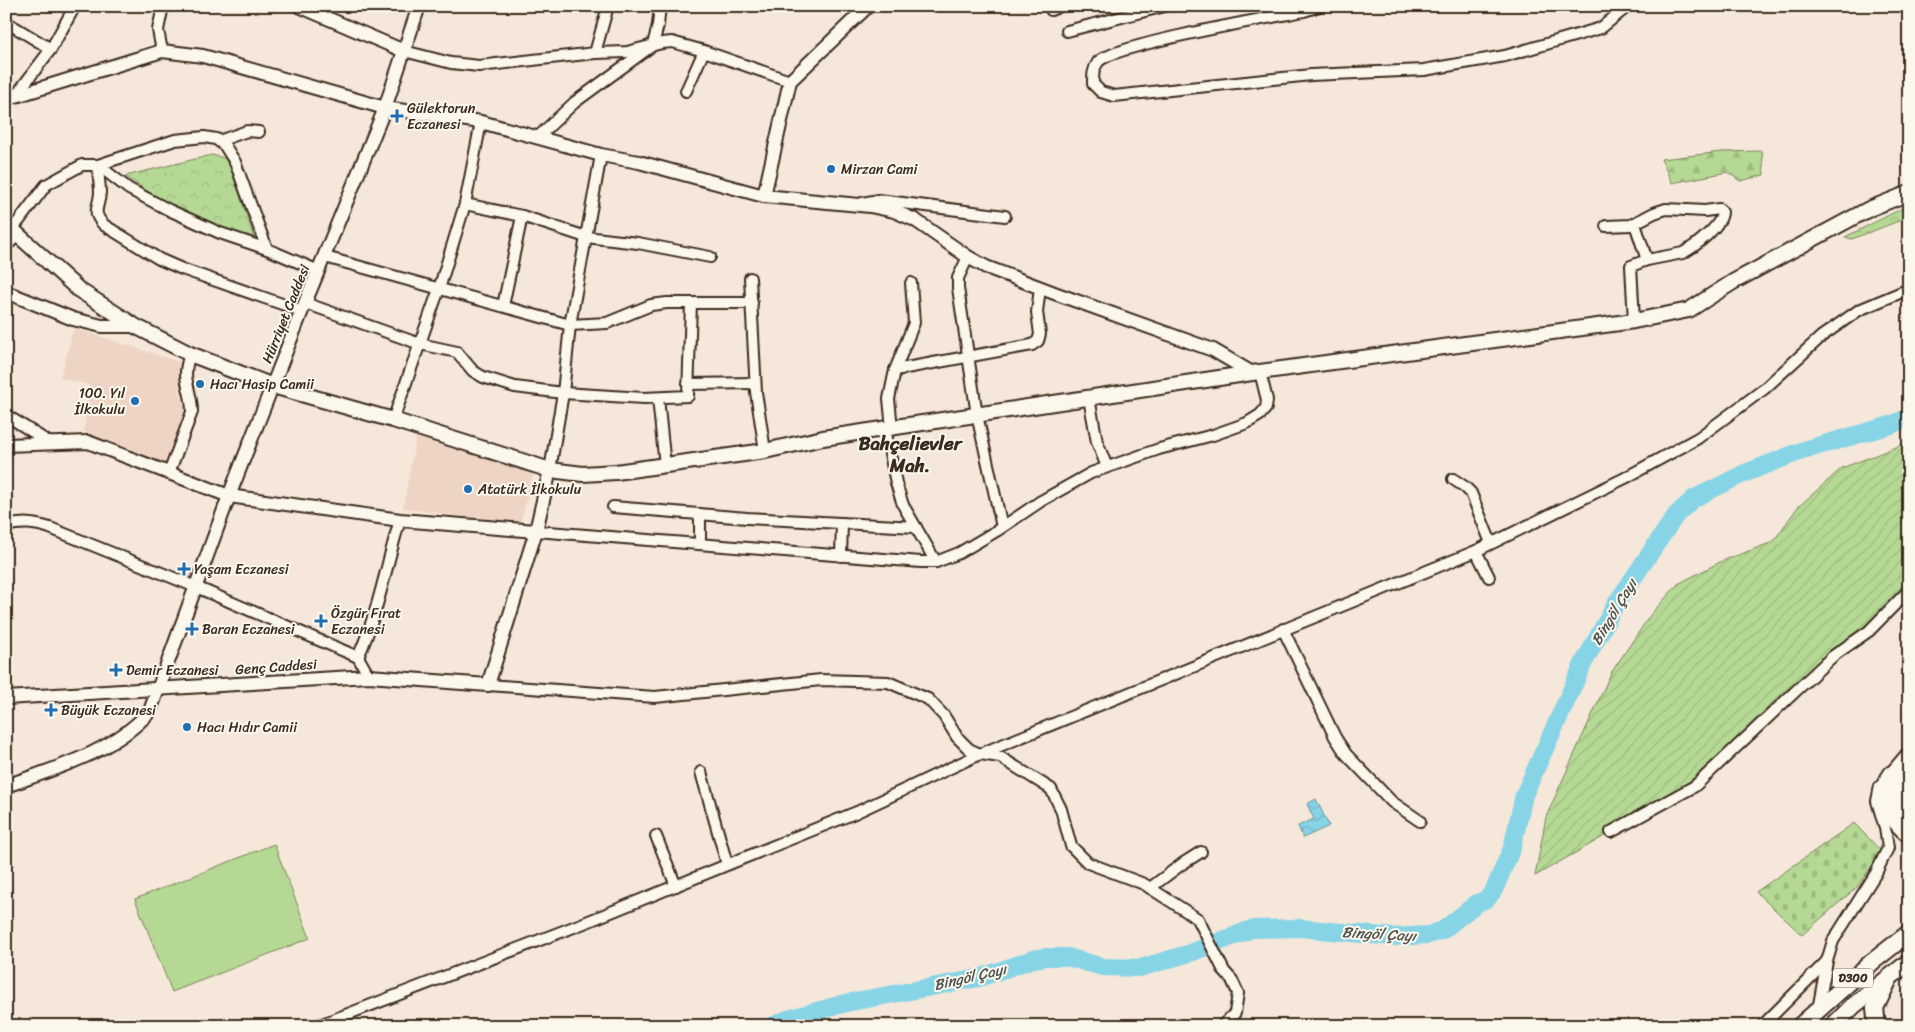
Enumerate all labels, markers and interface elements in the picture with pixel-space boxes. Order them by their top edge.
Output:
place label: Gülektorun Eczanesi [407,96,476,137]
marker: Gülektorun Eczanesi [391,110,403,122]
place label: Mirzan Cami [841,157,918,182]
marker: Mirzan Cami [825,163,837,175]
street label: Hürriyet Caddesi [255,260,318,367]
place label: Hacı Hasip Camii [210,372,315,397]
marker: Hacı Hasip Camii [194,378,206,390]
place label: 100. Yıl İlkokulu [73,381,126,422]
marker: 100. Yıl İlkokulu [129,395,141,407]
district label: Bahçelievler Mah. [859,427,964,482]
place label: Atatürk İlkokulu [477,477,582,502]
marker: Atatürk İlkokulu [462,483,474,495]
place label: Yaşam Eczanesi [194,557,290,582]
marker: Yaşam Eczanesi [178,563,190,575]
water label: Bingöl Çayı [1584,572,1645,650]
place label: Özgür Fırat Eczanesi [331,601,401,642]
marker: Özgür Fırat Eczanesi [315,615,327,627]
place label: Baran Eczanesi [202,617,296,642]
marker: Baran Eczanesi [186,623,198,635]
street label: Genç Caddesi [234,652,319,682]
place label: Demir Eczanesi [126,658,219,683]
marker: Demir Eczanesi [110,664,122,676]
place label: Büyük Eczanesi [61,698,157,723]
marker: Büyük Eczanesi [45,704,57,716]
place label: Hacı Hıdır Camii [197,715,298,740]
marker: Hacı Hıdır Camii [181,721,193,733]
water label: Bingöl Çayı [1341,919,1418,949]
water label: Bingöl Çayı [931,956,1011,998]
road number: D300 [1833,968,1873,988]

